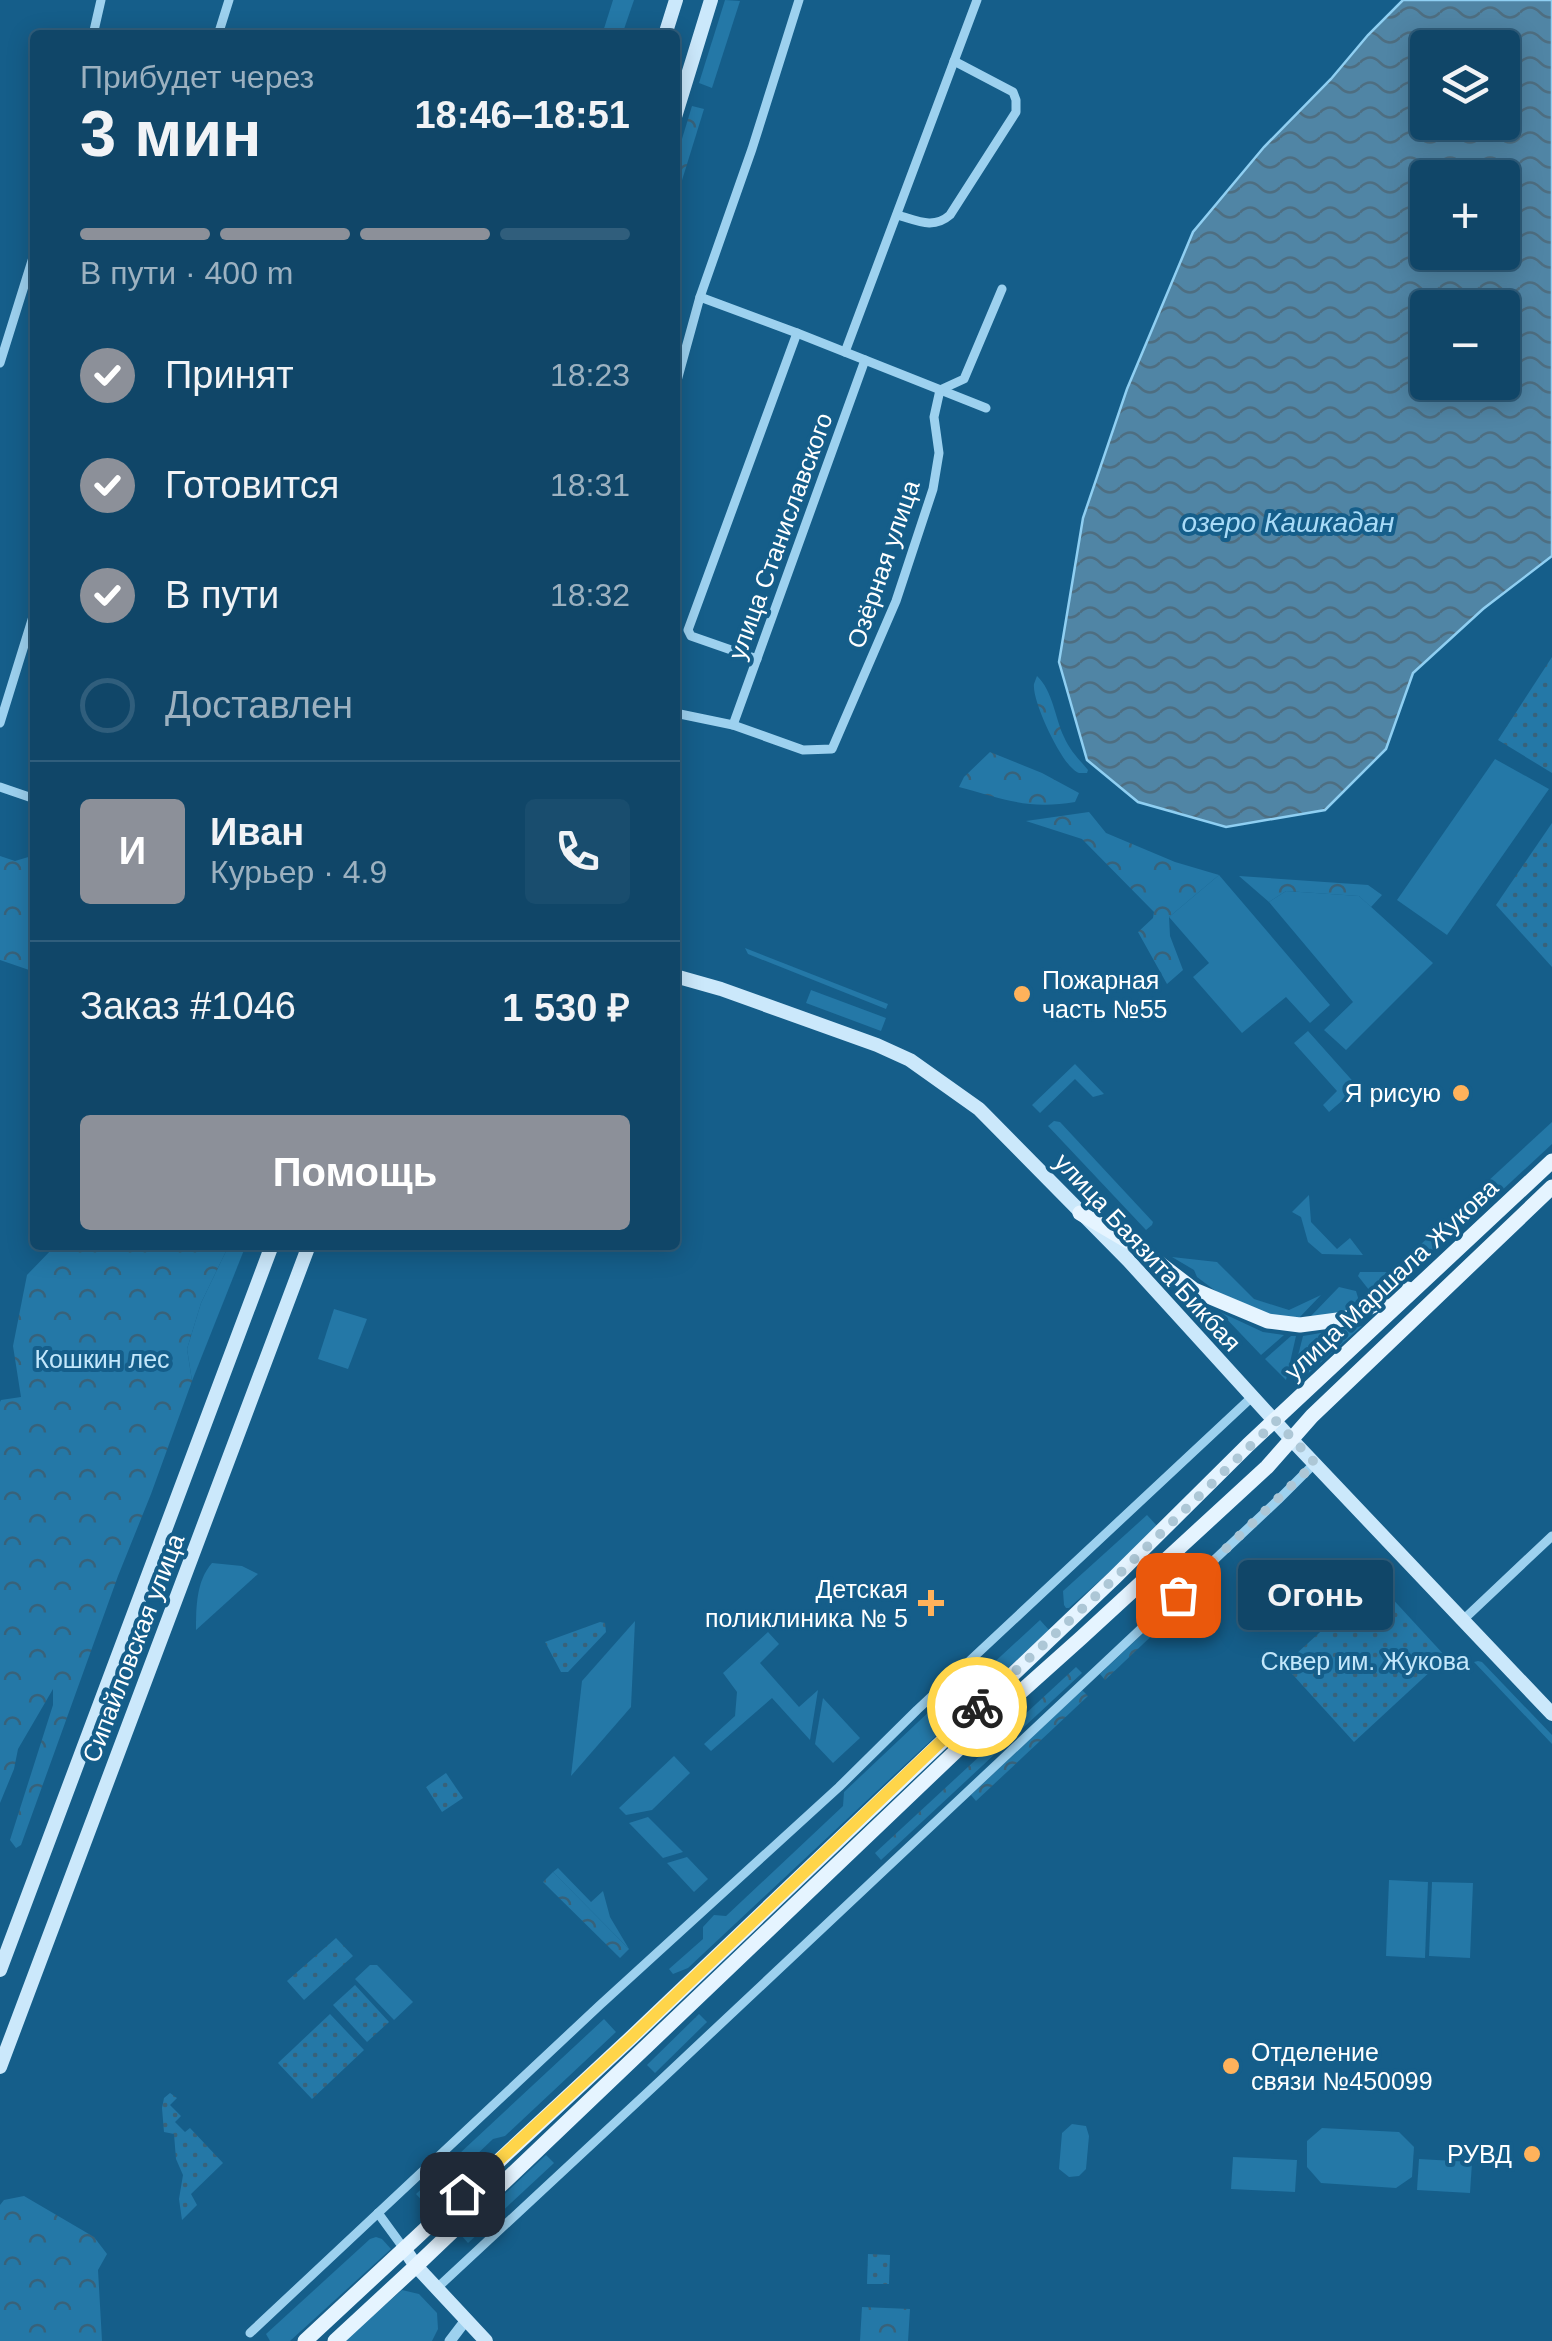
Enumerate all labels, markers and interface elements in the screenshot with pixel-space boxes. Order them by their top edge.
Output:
map controls [1410,30,1520,400]
button: layers [1410,30,1520,140]
text: Прибудет через [80,59,314,95]
text: 18:46–18:51 [414,94,630,136]
text: 3 мин [80,97,262,170]
button: + [1410,160,1520,270]
text: В пути · 400 m [80,255,293,291]
button: − [1410,290,1520,400]
icon: check [80,348,135,403]
text: Принят [165,354,294,396]
text: 18:23 [550,357,630,393]
street label: улица Станиславского [722,409,838,663]
icon: check [80,458,135,513]
text: Готовится [165,464,339,506]
text: 18:31 [550,467,630,503]
street label: Озёрная улица [841,476,925,652]
water label: озеро Кашкадан [1181,507,1395,538]
icon: check [80,568,135,623]
text: В пути [165,574,279,616]
text: 18:32 [550,577,630,613]
text: Доставлен [165,684,353,726]
button: phone [525,799,630,904]
text: Иван [210,811,304,853]
text: И [119,830,146,872]
text: Курьер · 4.9 [210,854,387,890]
place label: Пожарная часть №55 [1042,966,1167,1023]
marker: Пожарная часть №55 [1011,983,1033,1005]
text: Заказ #1046 [80,985,296,1027]
text: 1 530 ₽ [502,987,630,1029]
place label: Я рисую [1344,1079,1441,1107]
marker: Я рисую [1450,1082,1472,1104]
button: Помощь [80,1115,630,1230]
street label: улица Баязита Бикбая [1049,1147,1247,1357]
street label: улица Маршала Жукова [1279,1173,1503,1385]
park label: Кошкин лес [34,1345,170,1373]
street label: Сипайловская улица [77,1530,190,1766]
pin [1136,1553,1221,1638]
callout: Огонь [1238,1560,1393,1630]
icon: bag [1151,1568,1206,1623]
place label: Детская поликлиника № 5 [705,1575,908,1632]
text: Огонь [1267,1577,1364,1613]
marker: Детская поликлиника № 5 [918,1590,944,1616]
park label: Сквер им. Жукова [1260,1647,1470,1675]
courier [927,1657,1027,1757]
icon: bike [950,1680,1005,1735]
place label: Отделение связи №450099 [1251,2038,1433,2095]
marker: Отделение связи №450099 [1220,2055,1242,2077]
place label: РУВД [1447,2140,1512,2168]
marker: РУВД [1521,2143,1543,2165]
pin [420,2152,505,2237]
icon: home [435,2167,490,2222]

